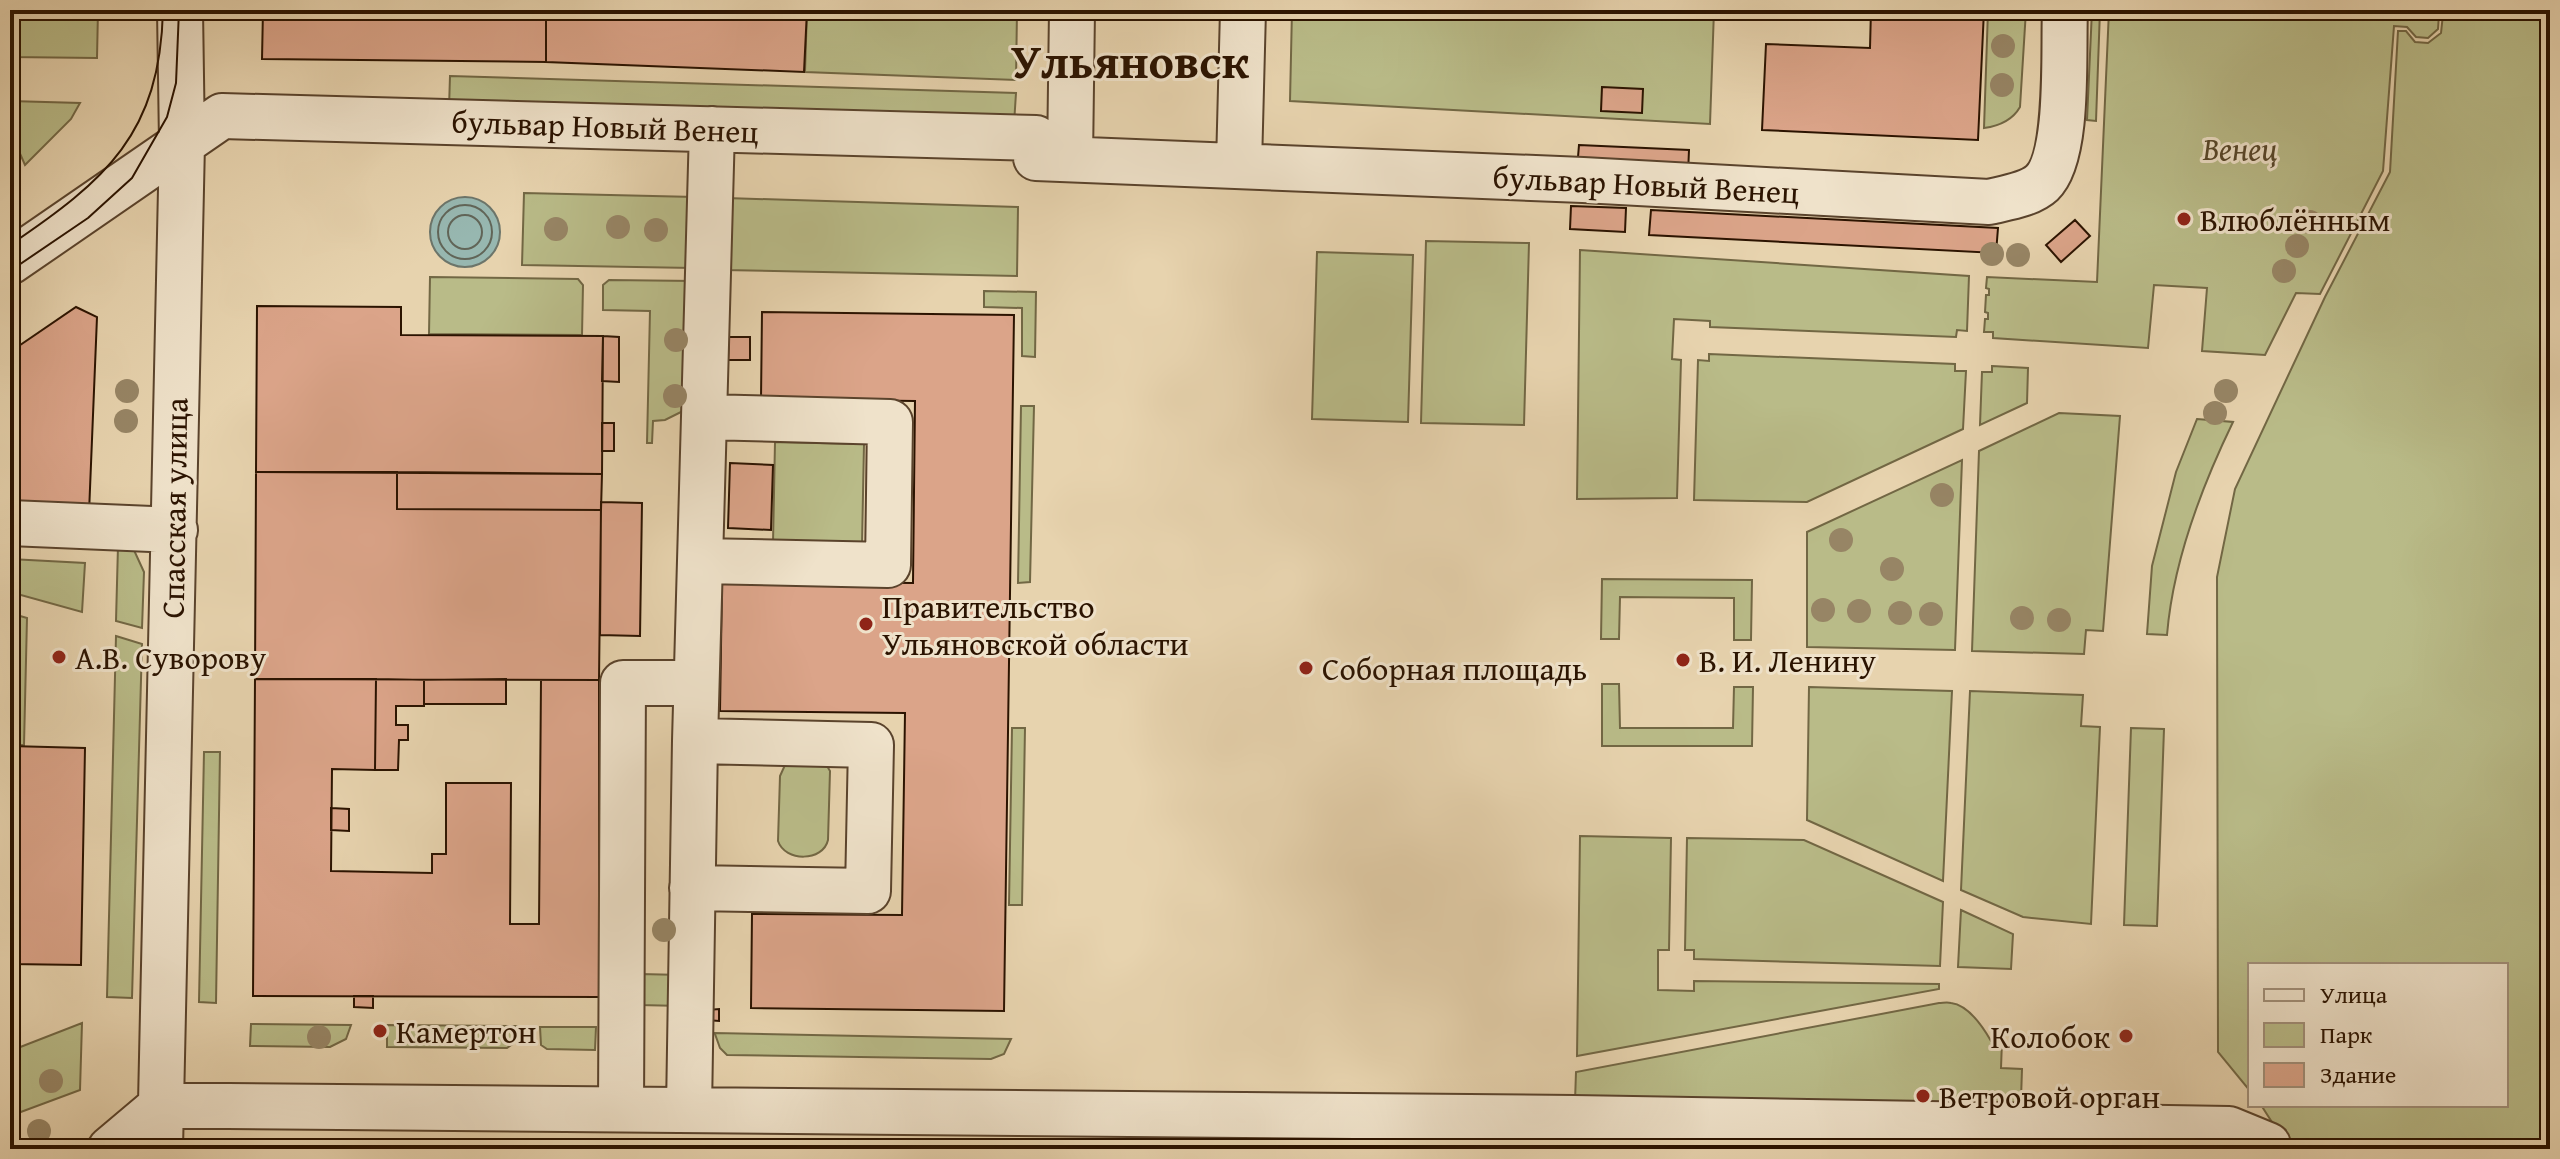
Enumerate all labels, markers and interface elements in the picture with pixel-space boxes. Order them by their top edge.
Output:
district label: Ульяновск [1011,25,1249,96]
street label: бульвар Новый Венец [451,97,759,155]
park label: Венец [2202,125,2277,172]
street label: бульвар Новый Венец [1491,152,1801,216]
place label: Влюблённым [2200,196,2390,243]
marker: Влюблённым [2175,210,2193,228]
street label: Спасская улица [149,397,199,619]
place label: Правительство Ульяновской области [882,583,1189,667]
marker: Правительство Ульяновской области [857,615,875,633]
place label: А.В. Суворову [75,634,266,681]
place label: В. И. Ленину [1699,637,1876,684]
place label: Соборная площадь [1322,645,1587,692]
marker: А.В. Суворову [50,648,68,666]
marker: В. И. Ленину [1674,651,1692,669]
marker: Соборная площадь [1297,659,1315,677]
legend [2248,963,2508,1107]
text: Улица [2320,977,2388,1012]
place label: Камертон [396,1008,536,1055]
place label: Колобок [1991,1013,2110,1060]
text: Парк [2320,1017,2373,1052]
marker: Камертон [371,1022,389,1040]
marker: Колобок [2117,1027,2135,1045]
text: Здание [2320,1057,2396,1092]
place label: Ветровой орган [1939,1073,2160,1120]
marker: Ветровой орган [1914,1087,1932,1105]

